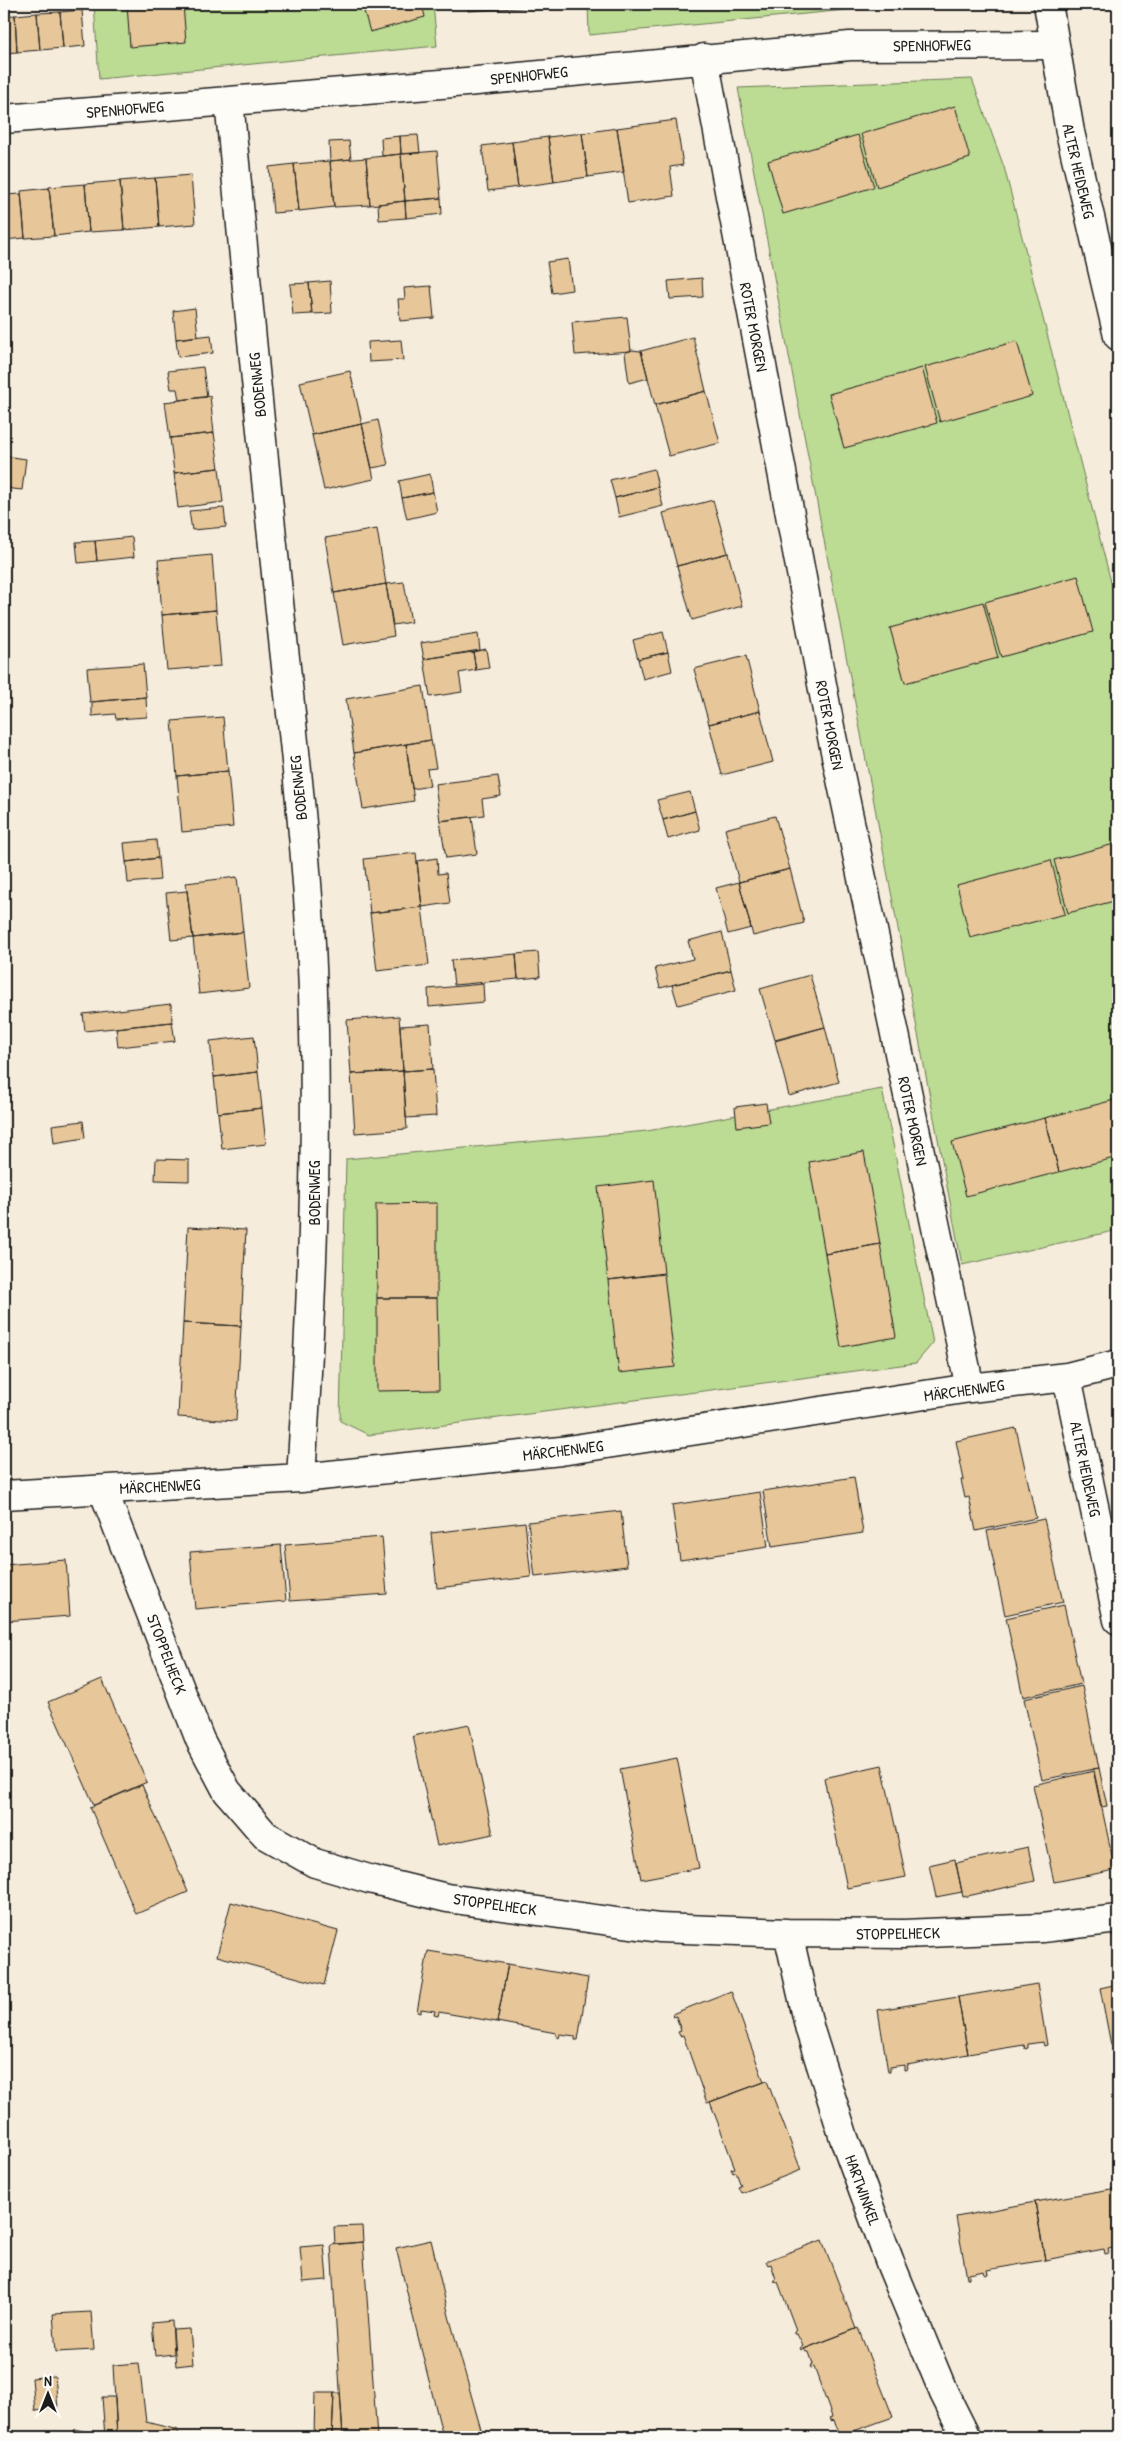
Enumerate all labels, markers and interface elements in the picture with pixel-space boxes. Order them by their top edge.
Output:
street label: SPENHOFWEG [893,33,971,57]
street label: SPENHOFWEG [489,60,569,90]
street label: SPENHOFWEG [85,95,165,123]
street label: ALTER HEIDEWEG [1057,121,1101,221]
street label: ROTER MORGEN [735,280,773,374]
street label: BODENWEG [243,351,271,418]
street label: ROTER MORGEN [811,678,849,772]
street label: BODENWEG [284,754,312,821]
street label: ROTER MORGEN [893,1074,933,1168]
street label: BODENWEG [303,1160,325,1225]
street label: MÄRCHENWEG [922,1373,1006,1407]
street label: ALTER HEIDEWEG [1065,1419,1107,1519]
street label: MÄRCHENWEG [521,1434,605,1466]
street label: MÄRCHENWEG [119,1473,201,1499]
street label: STOPPELHECK [142,1611,193,1698]
street label: STOPPELHECK [452,1887,539,1921]
street label: STOPPELHECK [856,1921,941,1945]
street label: HARTWINKEL [840,2152,886,2228]
north arrow [22,2368,72,2418]
text: N [44,2371,52,2390]

